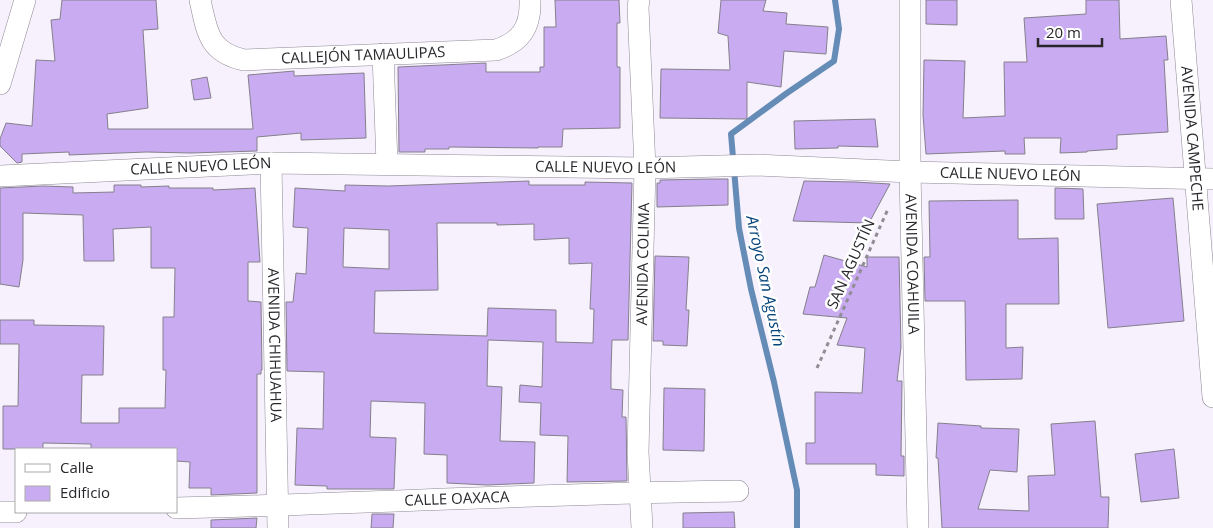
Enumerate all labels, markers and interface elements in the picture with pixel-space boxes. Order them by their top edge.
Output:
scale bar [1038,15,1102,47]
text: 20 m [1046,22,1081,42]
street label: CALLEJÓN TAMAULIPAS [281,41,446,68]
street label: AVENIDA CAMPECHE [1177,65,1209,212]
street label: CALLE NUEVO LEÓN [130,152,272,179]
street label: CALLE NUEVO LEÓN [535,156,676,177]
street label: CALLE NUEVO LEÓN [940,162,1081,185]
street label: AVENIDA COAHUILA [901,193,925,335]
street label: AVENIDA COLIMA [631,202,653,325]
water label: Arroyo San Agustín [741,212,791,349]
street label: SAN AGUSTÍN [821,216,879,312]
street label: AVENIDA CHIHUAHUA [264,268,287,423]
legend [15,448,178,513]
text: Calle [60,457,94,477]
text: Edificio [60,482,110,502]
street label: CALLE OAXACA [404,486,510,510]

